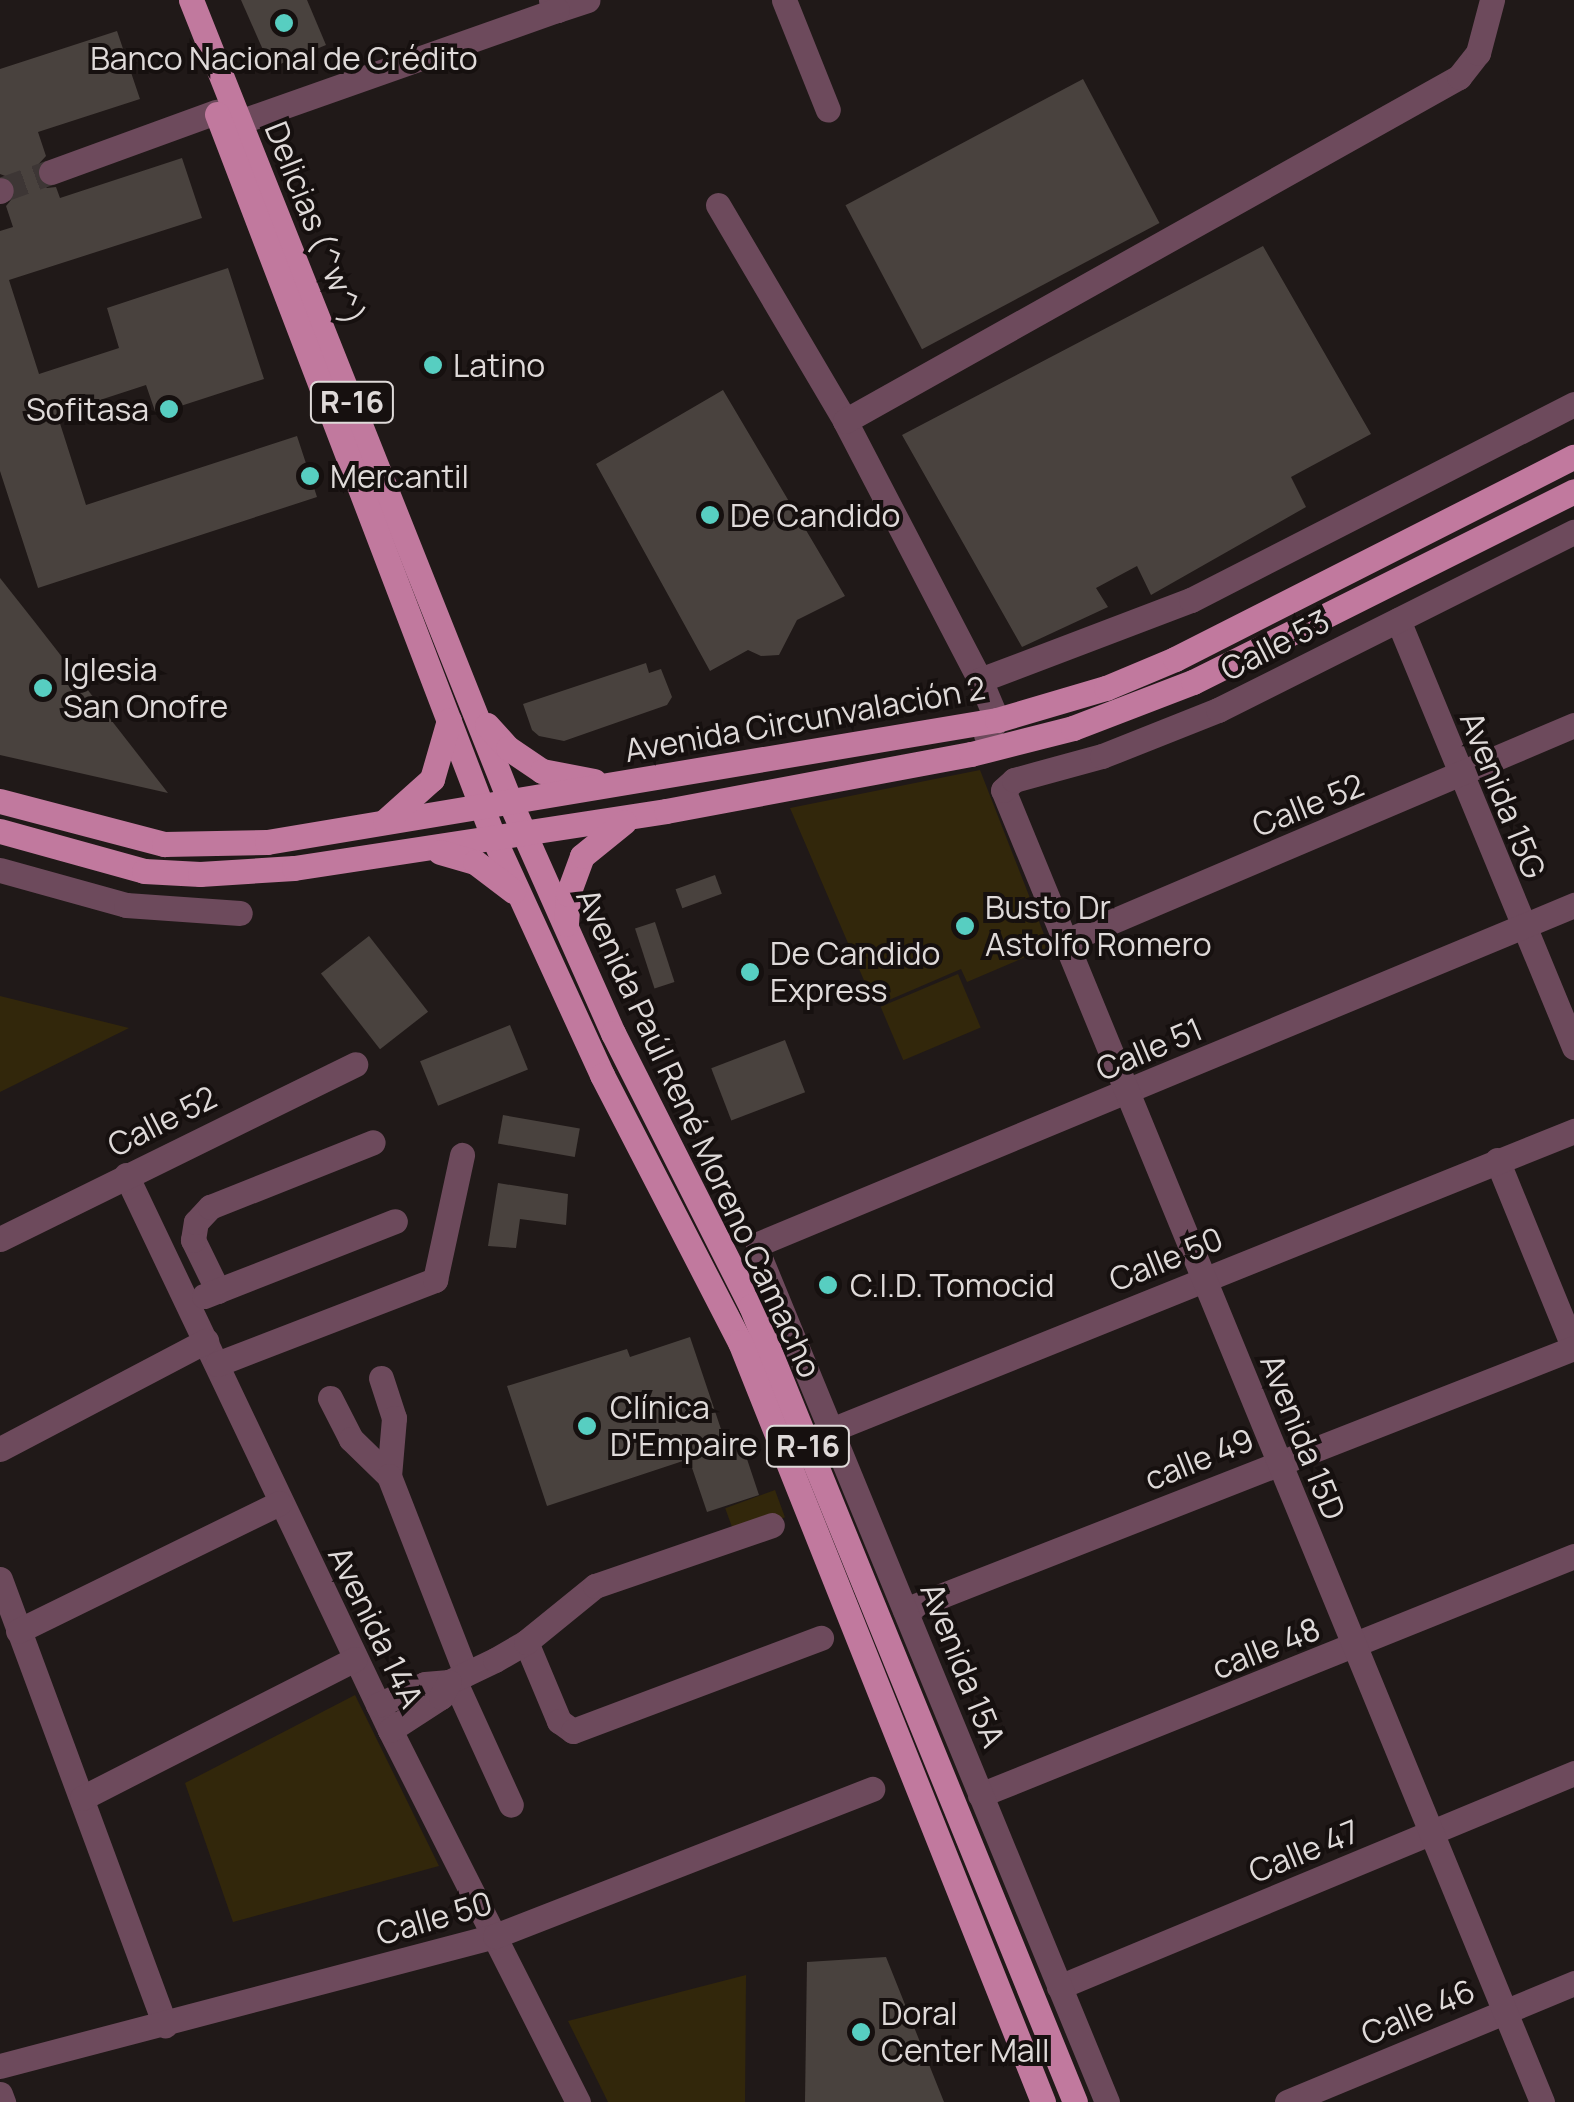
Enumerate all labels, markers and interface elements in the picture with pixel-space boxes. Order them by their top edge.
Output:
marker: Banco Nacional de Crédito [273,12,295,34]
place label: Banco Nacional de Crédito [90,39,478,77]
street label: Delicias (^w^) [257,116,373,330]
place label: Latino [453,346,545,384]
marker: Latino [422,354,444,376]
road number: R-16 [310,377,394,427]
place label: Sofitasa [26,390,149,428]
marker: Sofitasa [158,398,180,420]
place label: Mercantil [330,457,469,495]
marker: Mercantil [299,465,321,487]
place label: De Candido [730,496,900,534]
marker: De Candido [699,504,721,526]
street label: Calle 53 [1214,601,1336,689]
place label: Iglesia San Onofre [63,651,228,726]
street label: Avenida Circunvalación 2 [622,668,988,770]
marker: Iglesia San Onofre [32,677,54,699]
street label: Avenida 15G [1452,706,1554,884]
street label: Calle 52 [1247,765,1369,845]
street label: Avenida Paúl René Moreno Camacho [569,882,829,1384]
place label: Busto Dr Astolfo Romero [985,889,1212,964]
marker: Busto Dr Astolfo Romero [954,915,976,937]
place label: De Candido Express [770,935,940,1010]
marker: De Candido Express [739,961,761,983]
street label: Calle 51 [1090,1010,1208,1088]
street label: Calle 52 [101,1077,223,1165]
street label: Calle 50 [1104,1219,1228,1299]
place label: C.I.D. Tomocid [850,1266,1054,1304]
marker: C.I.D. Tomocid [815,1272,841,1298]
street label: Avenida 15D [1252,1349,1354,1525]
place label: Clínica D'Empaire [610,1389,758,1464]
marker: Clínica D'Empaire [574,1413,600,1439]
street label: calle 49 [1139,1420,1259,1498]
road number: R-16 [766,1421,850,1471]
street label: Avenida 14A [321,1540,431,1714]
street label: Avenida 15A [913,1577,1013,1753]
street label: calle 48 [1206,1609,1326,1687]
street label: Calle 47 [1243,1812,1365,1890]
street label: Calle 50 [372,1883,496,1953]
street label: Calle 46 [1356,1971,1480,2053]
place label: Doral Center Mall [881,1995,1050,2070]
marker: Doral Center Mall [850,2021,872,2043]

